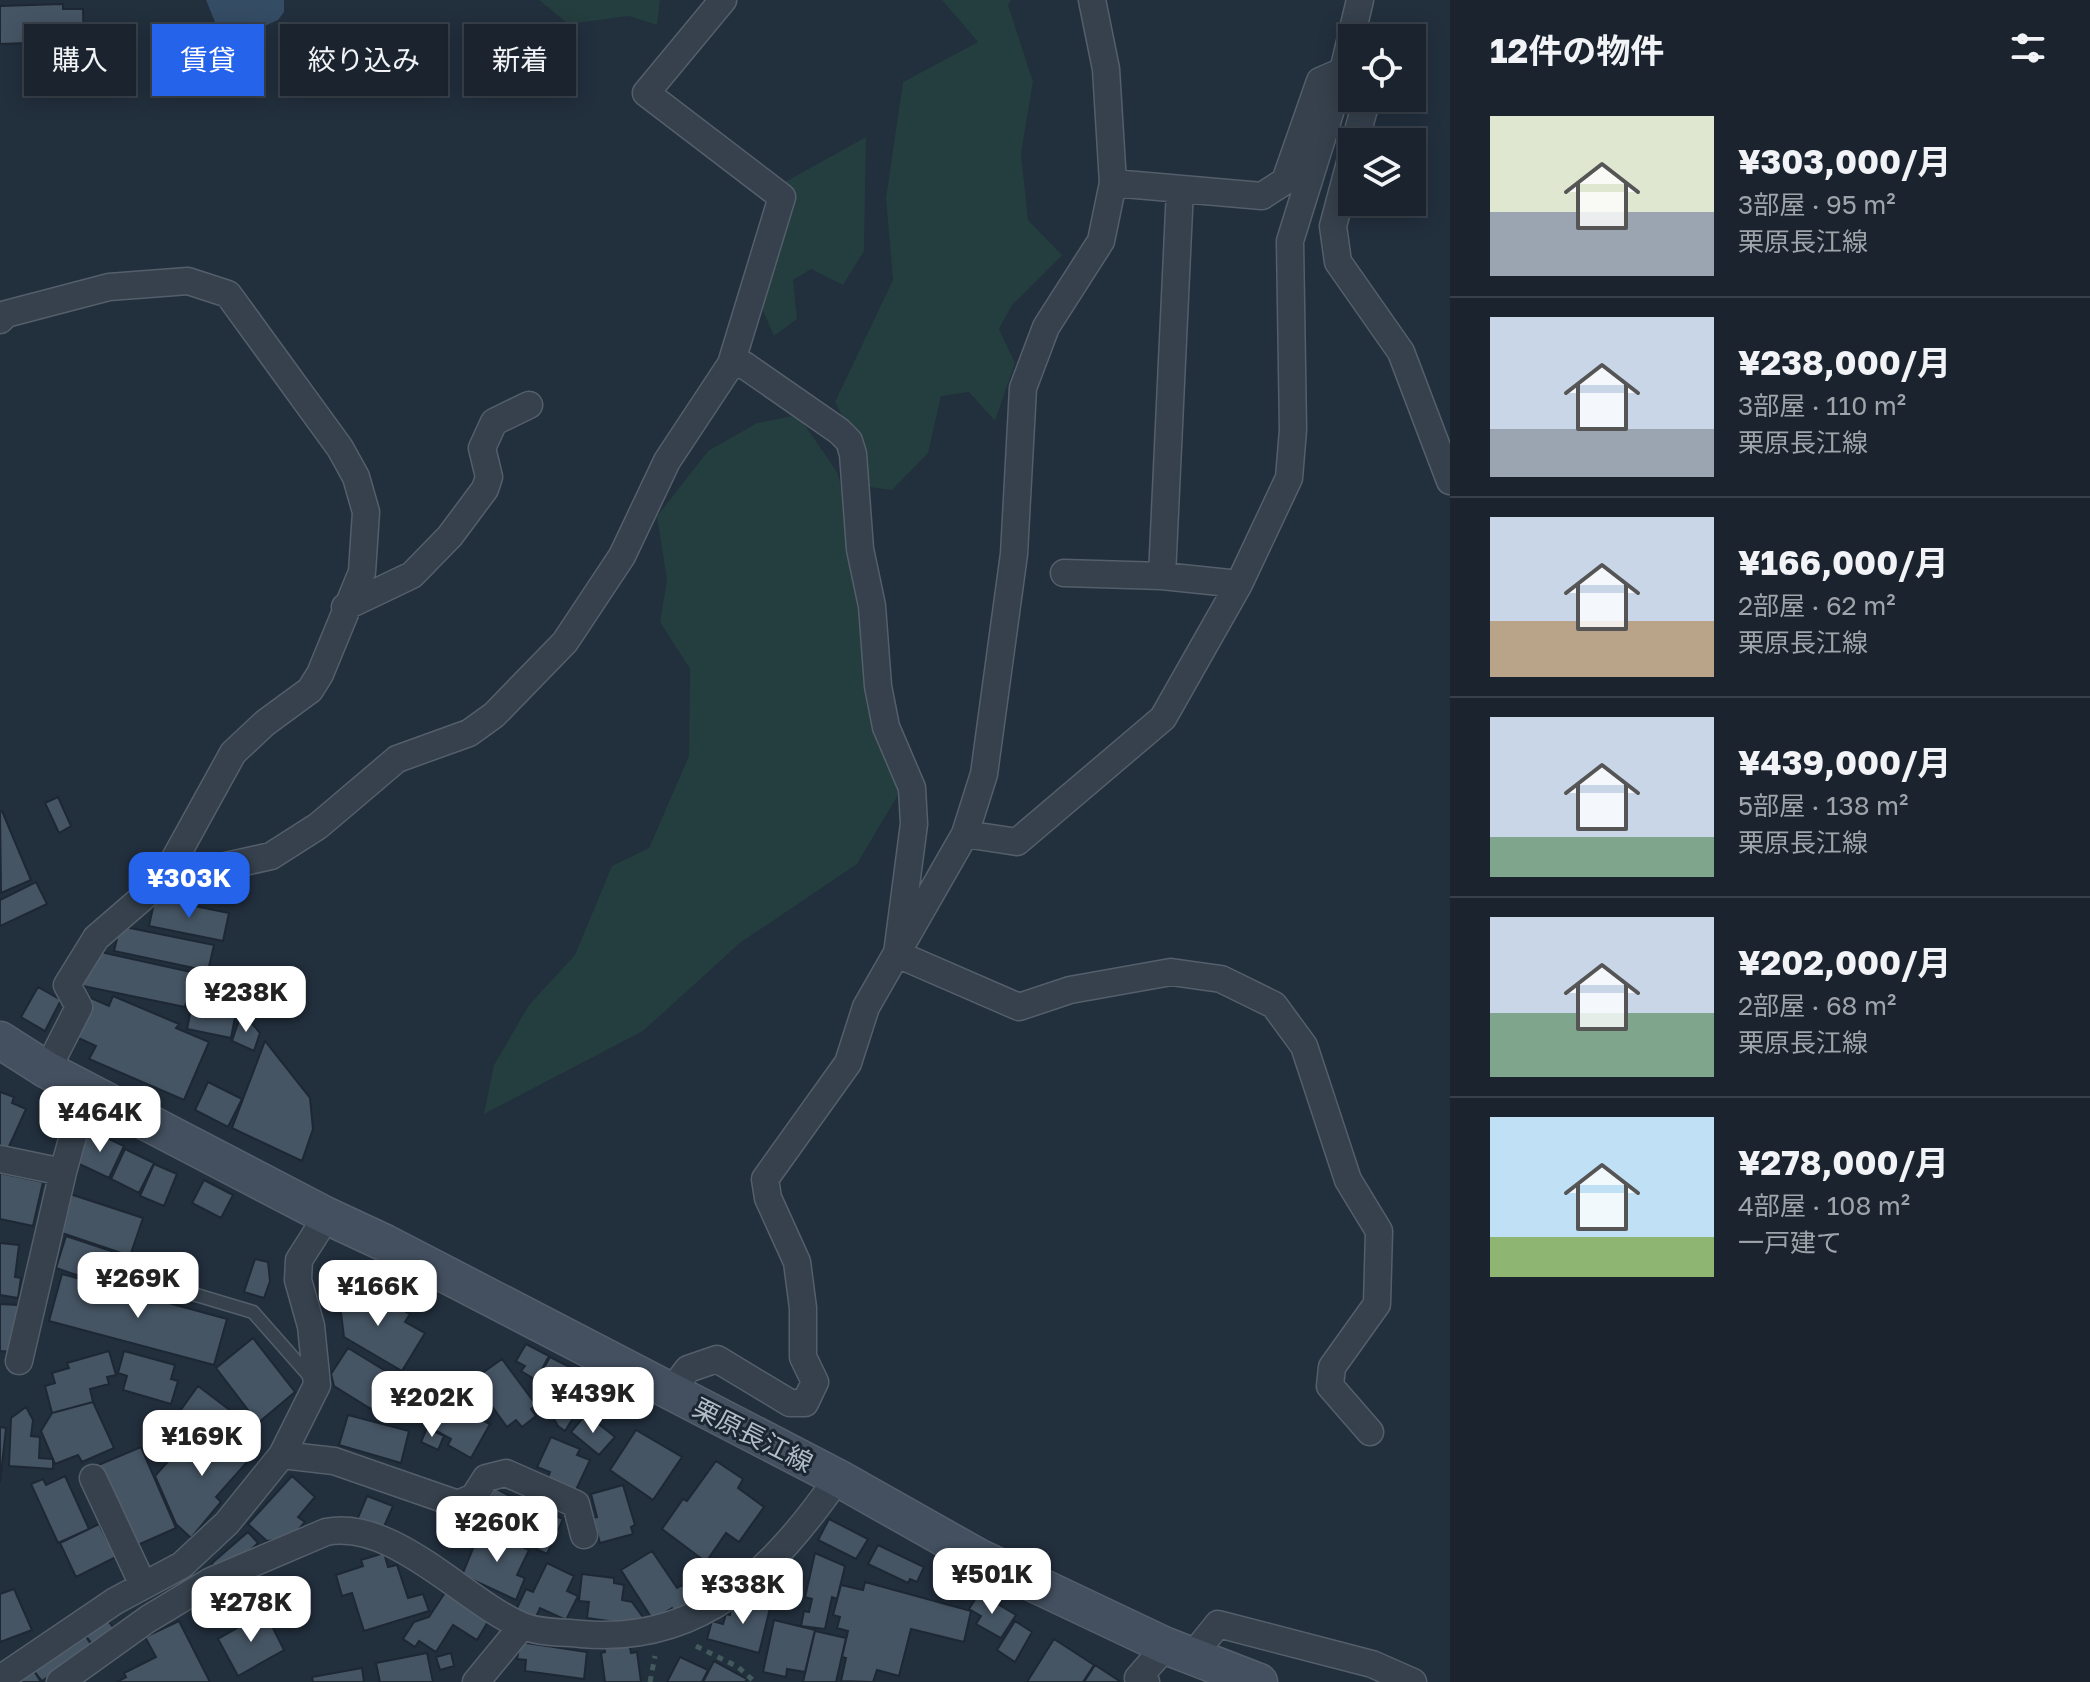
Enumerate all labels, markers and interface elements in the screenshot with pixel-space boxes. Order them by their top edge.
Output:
chip: 購入 [24,24,136,96]
chip: 賃貸 [152,24,264,96]
chip: 絞り込み [280,24,448,96]
chip: 新着 [464,24,576,96]
map controls [1338,24,1426,216]
button: locate [1338,24,1426,112]
icon: filters [2006,26,2050,70]
text: 12件の物件 [1490,30,1664,70]
button: layers [1338,128,1426,216]
text: ¥303,000/月 [1738,141,1952,181]
icon: home [1554,148,1650,244]
text: 3部屋 · 95 m² [1738,189,1896,220]
text: 栗原長江線 [1738,226,1868,257]
text: ¥238,000/月 [1738,342,1951,382]
icon: home [1554,349,1650,445]
text: 3部屋 · 110 m² [1738,390,1906,421]
text: 栗原長江線 [1738,427,1868,458]
text: ¥166,000/月 [1738,542,1949,582]
icon: home [1554,549,1650,645]
text: 2部屋 · 62 m² [1738,590,1896,621]
text: 栗原長江線 [1738,627,1868,658]
text: ¥439,000/月 [1738,742,1952,782]
icon: home [1554,749,1650,845]
text: 5部屋 · 138 m² [1738,790,1908,821]
text: 栗原長江線 [1738,827,1868,858]
pin: ¥303K [133,852,245,920]
text: ¥303K [147,862,231,893]
text: ¥202,000/月 [1738,942,1952,982]
icon: home [1554,949,1650,1045]
pin: ¥238K [190,966,302,1034]
text: ¥238K [204,976,288,1007]
text: 2部屋 · 68 m² [1738,990,1896,1021]
text: 栗原長江線 [1738,1027,1868,1058]
pin: ¥464K [44,1086,156,1154]
text: ¥464K [57,1096,143,1127]
text: ¥278,000/月 [1738,1142,1949,1182]
icon: home [1554,1149,1650,1245]
text: 4部屋 · 108 m² [1738,1190,1910,1221]
text: 一戸建て [1738,1227,1842,1258]
pin: ¥269K [82,1252,194,1320]
pin: ¥166K [322,1260,434,1328]
text: ¥269K [96,1262,180,1293]
text: ¥166K [337,1270,419,1301]
pin: ¥439K [537,1367,649,1435]
pin: ¥202K [376,1371,488,1439]
text: ¥439K [551,1377,635,1408]
text: ¥202K [390,1381,474,1412]
street label: 栗原長江線 [688,1392,818,1478]
pin: ¥169K [146,1410,258,1478]
text: ¥169K [161,1420,243,1451]
pin: ¥260K [441,1496,553,1564]
text: ¥260K [454,1506,540,1537]
pin: ¥501K [936,1548,1048,1616]
pin: ¥338K [687,1558,799,1626]
text: ¥501K [951,1558,1033,1589]
text: ¥338K [701,1568,785,1599]
pin: ¥278K [195,1576,307,1644]
text: ¥278K [210,1586,292,1617]

